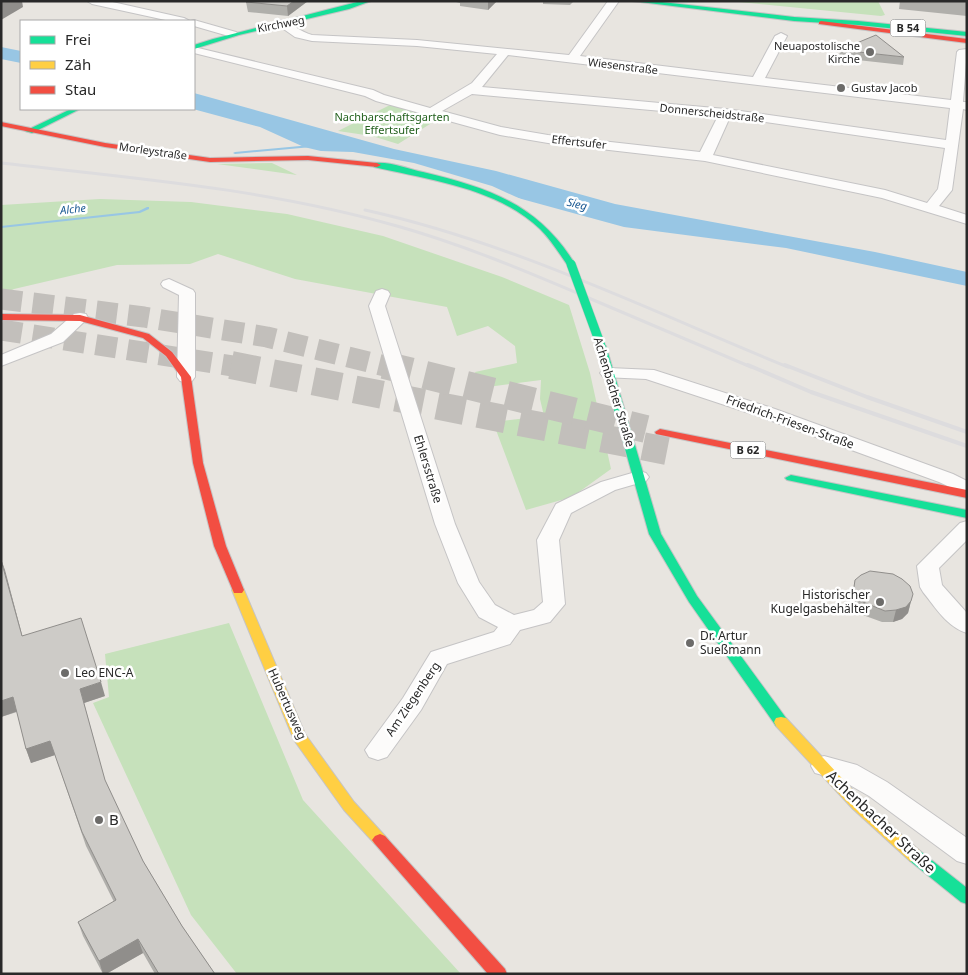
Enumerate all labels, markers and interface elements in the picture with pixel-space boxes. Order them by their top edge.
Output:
street label: Kirchweg [256,12,306,35]
road number: B 54 [890,19,926,36]
legend [20,20,195,110]
text: Frei [65,29,91,49]
place label: Neuapostolische Kirche [774,38,860,66]
marker: Neuapostolische Kirche [864,46,876,58]
text: Zäh [65,54,91,74]
street label: Wiesenstraße [587,54,659,77]
text: Stau [65,79,96,99]
place label: Gustav Jacob [851,80,918,95]
marker: Gustav Jacob [835,82,847,94]
street label: Donnerscheidstraße [659,100,765,125]
park label: Nachbarschaftsgarten Effertsufer [334,109,450,137]
street label: Effertsufer [551,131,608,152]
street label: Morleystraße [118,138,188,163]
water label: Sieg [565,194,589,213]
water label: Alche [58,200,87,217]
street label: Achenbacher Straße [590,335,639,449]
street label: Friedrich-Friesen-Straße [724,390,857,453]
street label: Ehlersstraße [410,433,447,505]
road number: B 62 [730,442,766,458]
place label: Historischer Kugelgasbehälter [771,586,870,617]
marker: Historischer Kugelgasbehälter [874,596,886,608]
place label: Dr. Artur Sueßmann [700,627,761,658]
marker: Dr. Artur Sueßmann [684,637,696,649]
street label: Am Ziegenberg [381,658,444,739]
place label: Leo ENC-A [75,664,134,681]
street label: Hubertusweg [264,665,311,742]
marker: Leo ENC-A [59,667,71,679]
street label: Achenbacher Straße [823,765,941,877]
place label: B [109,809,119,829]
marker: B [93,814,105,826]

